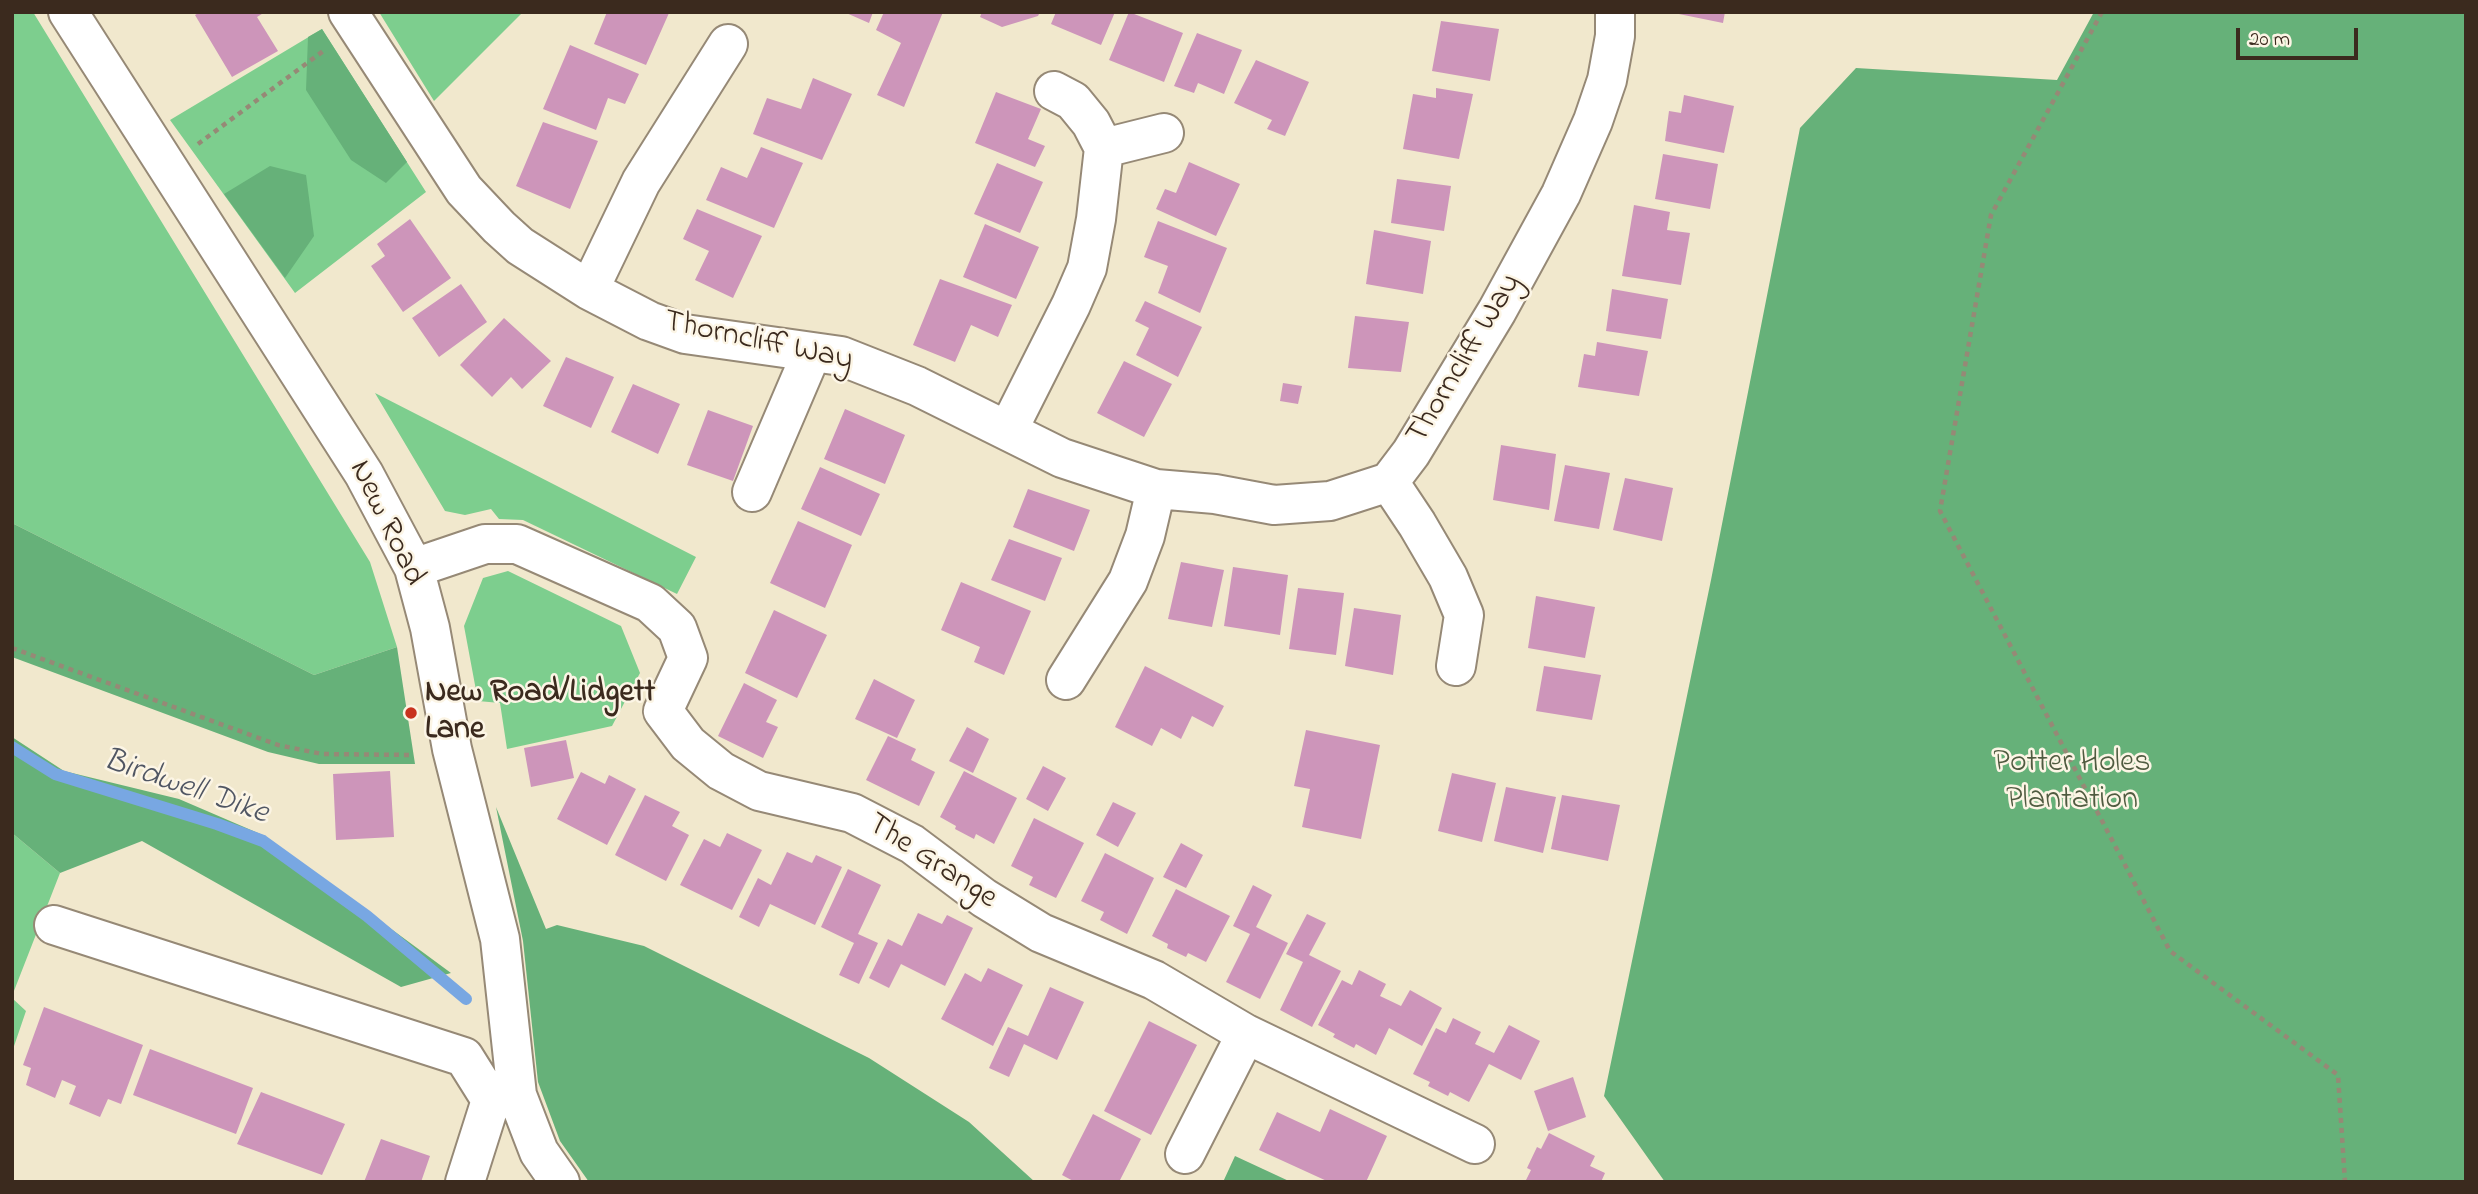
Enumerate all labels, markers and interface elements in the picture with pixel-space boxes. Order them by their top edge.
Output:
scale bar [2240,14,2362,58]
text: 20 m [2249,25,2290,55]
street label: Thorncliff Way [1400,268,1532,452]
street label: Thorncliff Way [660,304,856,382]
street label: New Road [338,455,432,593]
place label: New Road/Lidgett Lane [425,676,655,751]
marker: New Road/Lidgett Lane [403,705,419,721]
water label: Birdwell Dike [97,742,273,836]
park label: Potter Holes Plantation [1993,746,2151,821]
street label: The Grange [859,807,1003,919]

